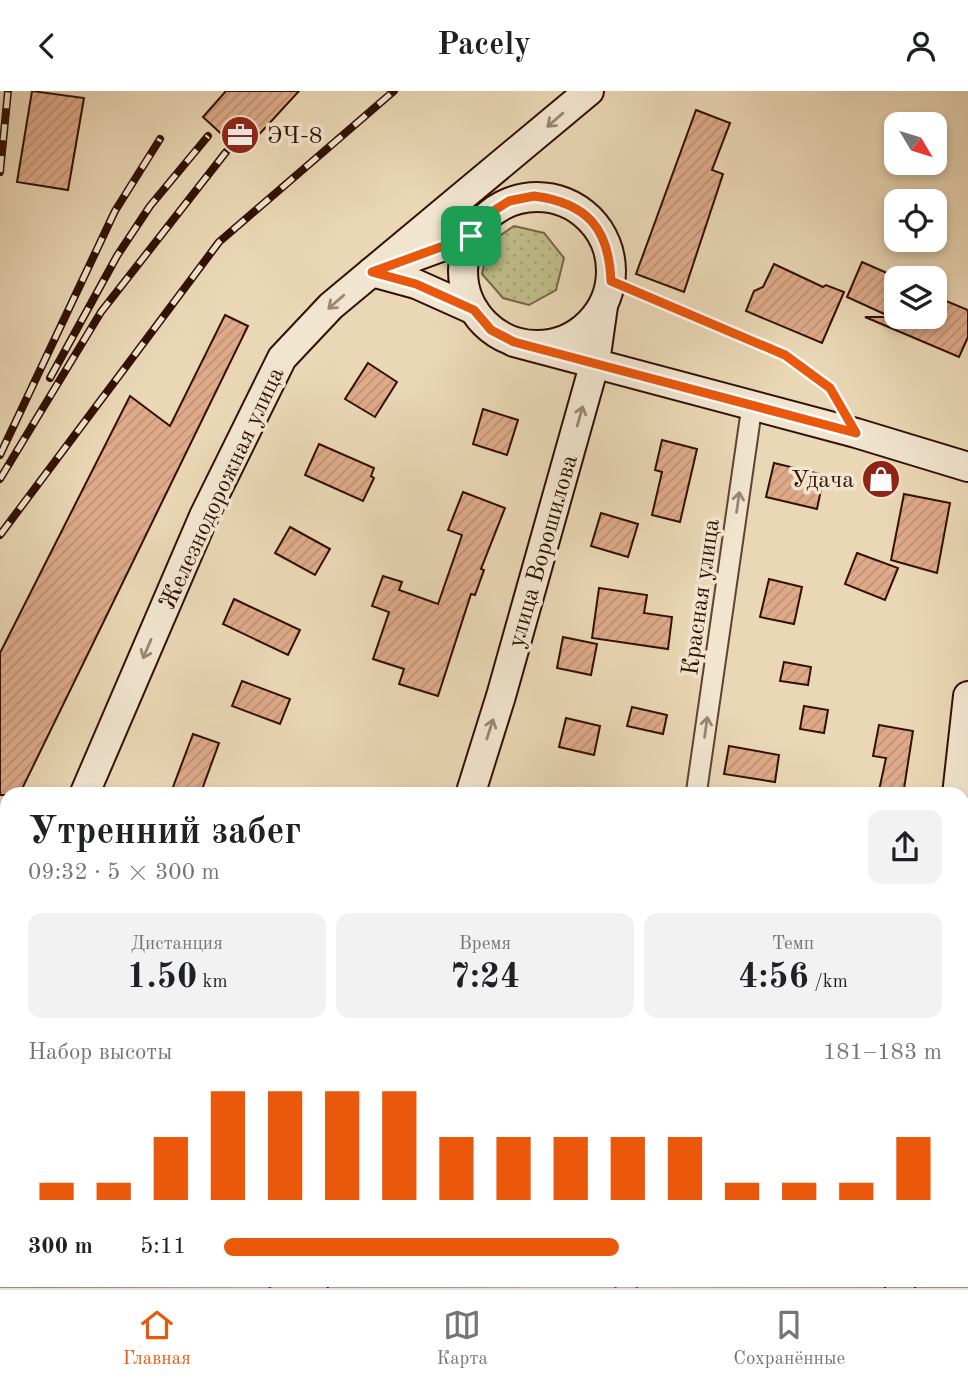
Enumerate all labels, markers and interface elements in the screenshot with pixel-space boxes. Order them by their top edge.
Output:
icon: back [28,27,66,65]
icon: person [902,27,940,65]
text: Pacely [437,30,531,62]
one-way arrow [547,112,565,128]
north arrow [884,112,947,175]
map controls [884,112,947,329]
office icon: ЭЧ-8 [219,114,261,156]
place label: ЭЧ-8 [267,125,323,149]
button: locate [884,189,947,252]
pin [441,206,501,266]
icon: arrive [452,217,490,255]
button: layers [884,266,947,329]
one-way arrow [328,294,346,310]
street label: Железнодорожная улица [156,364,290,614]
one-way arrow [574,406,587,428]
street label: улица Ворошилова [505,452,583,651]
shop icon: Удача [860,458,902,500]
place label: Удача [791,469,854,493]
one-way arrow [732,491,745,514]
street label: Красная улица [679,517,725,677]
one-way arrow [140,637,153,659]
one-way arrow [700,716,713,739]
one-way arrow [485,719,498,741]
button: share [868,810,942,884]
text: Утренний забег [28,814,301,852]
text: 09:32 · 5 × 300 m [28,861,220,884]
text: Дистанция [131,935,223,954]
text: Время [459,935,511,954]
text: Темп [772,935,814,954]
text: 1.50 [127,960,197,995]
text: 7:24 [450,960,520,995]
text: 4:56 [738,960,809,995]
text: km [197,973,228,992]
text: /km [809,973,848,992]
text: Набор высоты [28,1041,172,1064]
text: 181–183 m [823,1041,942,1064]
text: 300 m [28,1235,93,1258]
text: 5:11 [140,1235,186,1258]
tab: Главная [123,1306,191,1371]
tab: Карта [436,1306,488,1371]
tab: Сохранённые [733,1306,845,1371]

